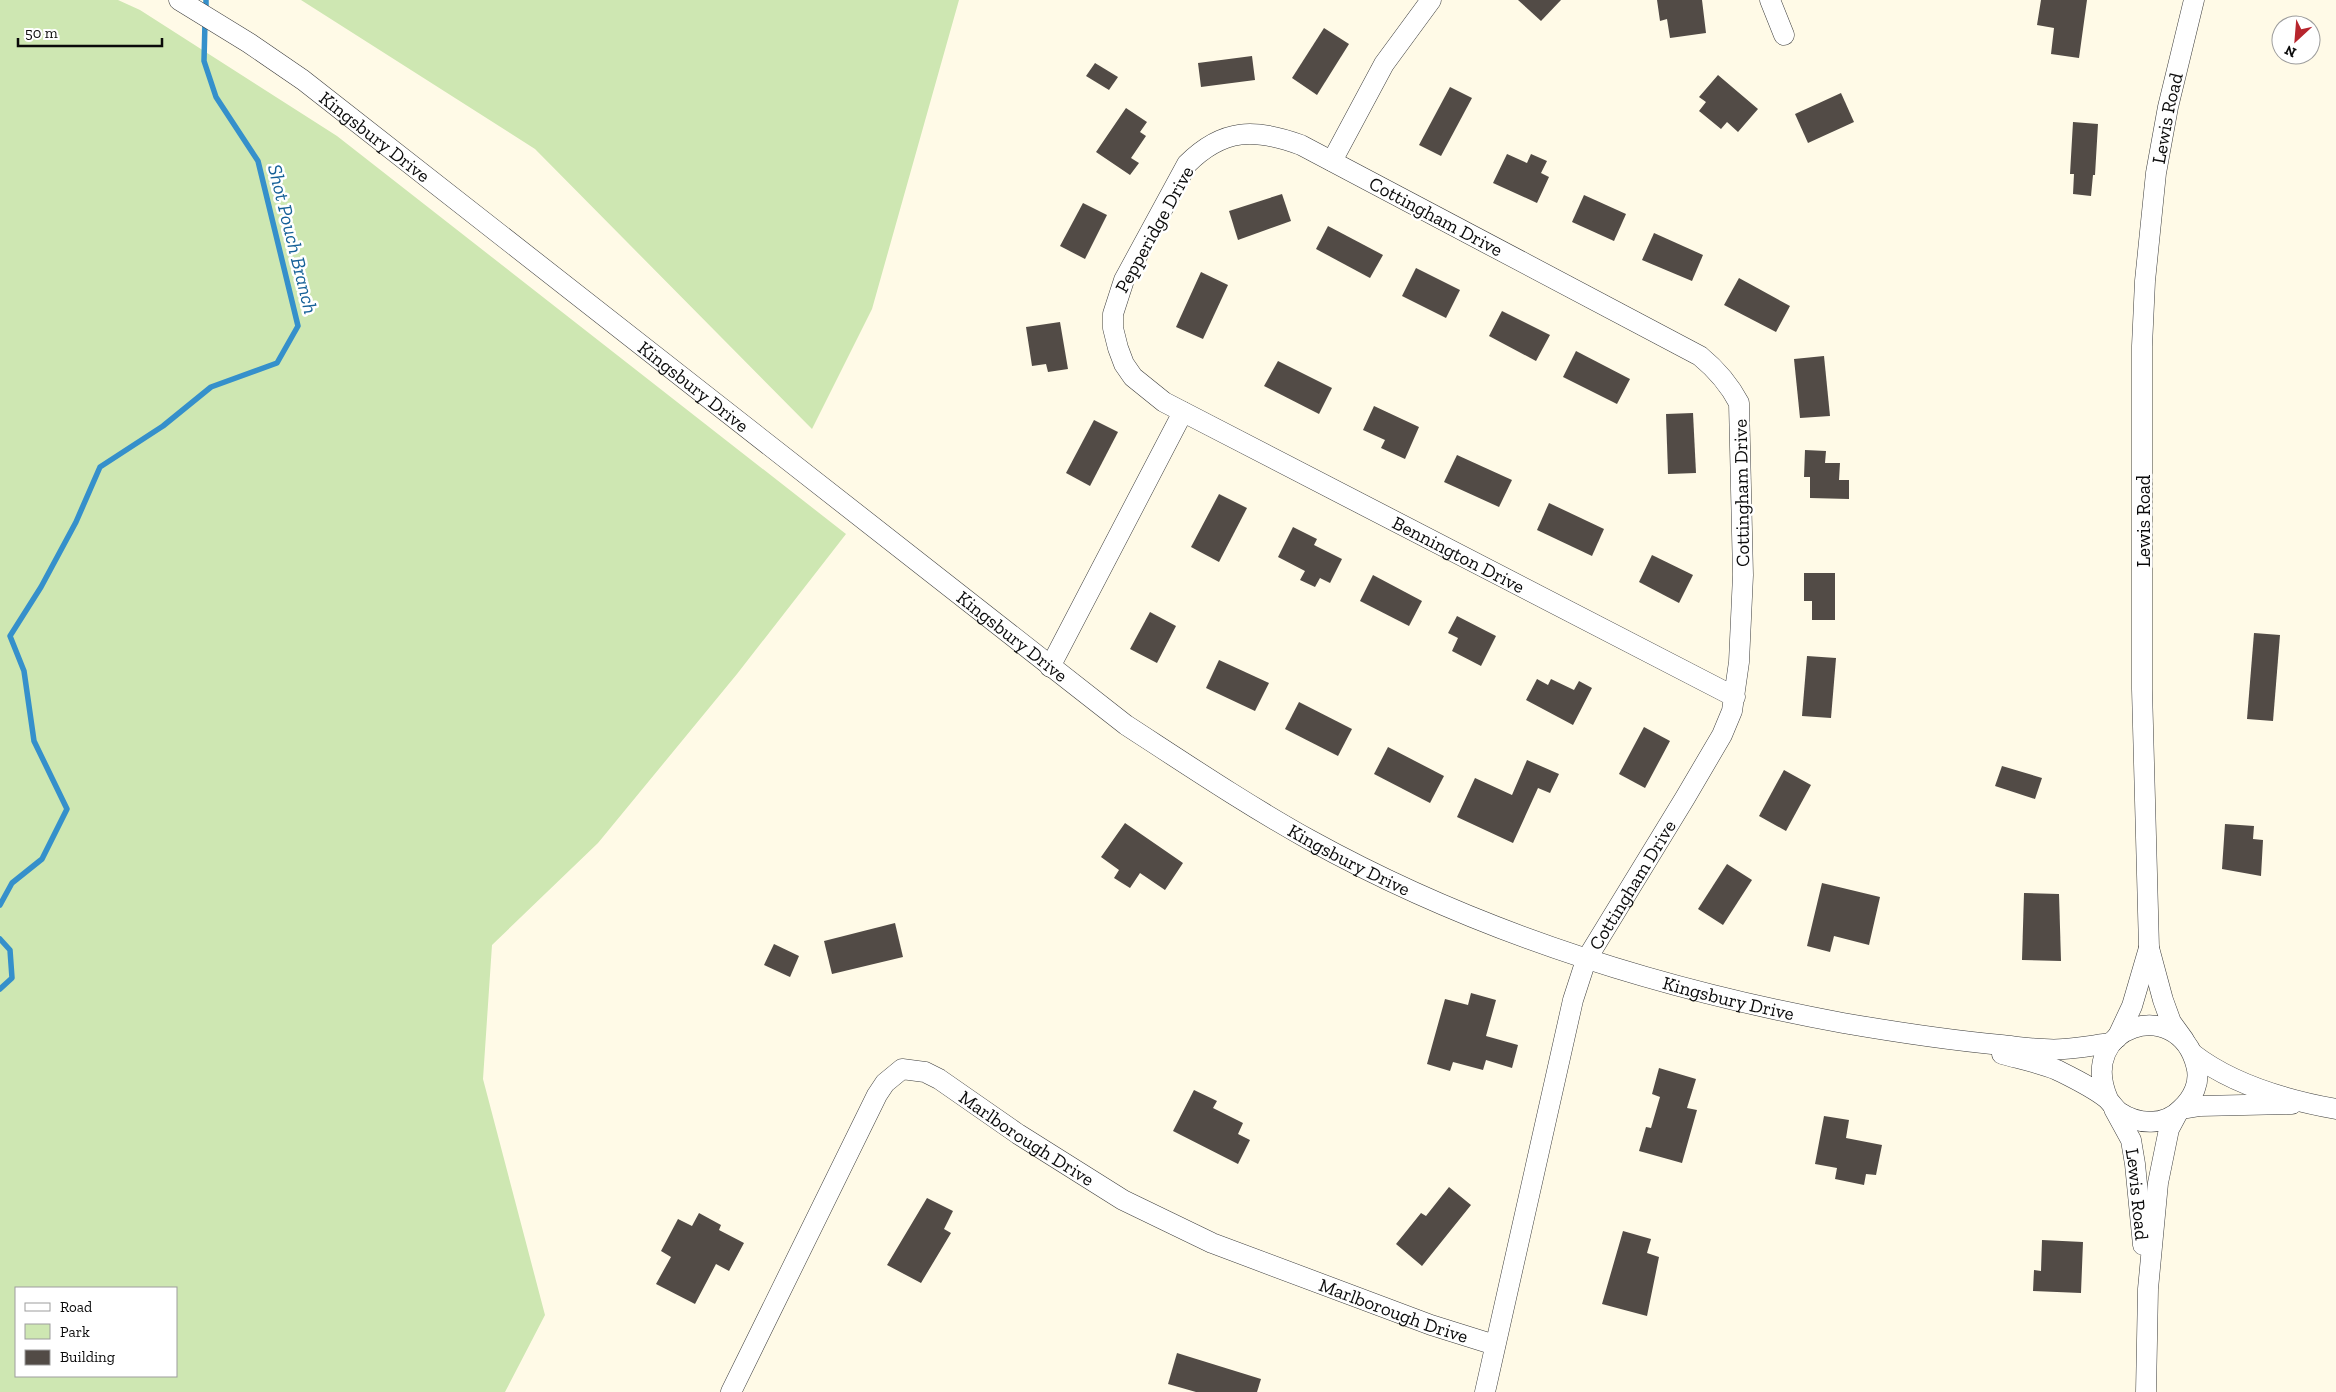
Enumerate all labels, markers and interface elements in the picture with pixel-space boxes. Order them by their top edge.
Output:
scale bar [18,15,161,47]
north arrow [2271,15,2321,65]
text: 50 m [25,24,58,42]
text: N [2282,41,2299,61]
street label: Lewis Road [2147,70,2188,166]
street label: Kingsbury Drive [315,86,435,187]
water label: Shot Pouch Branch [263,162,323,316]
street label: Pepperidge Drive [1110,162,1199,297]
street label: Cottingham Drive [1365,172,1507,261]
street label: Kingsbury Drive [633,336,753,437]
street label: Cottingham Drive [1729,419,1754,567]
street label: Lewis Road [2132,474,2155,567]
street label: Bennington Drive [1388,511,1528,598]
street label: Kingsbury Drive [952,586,1072,687]
street label: Cottingham Drive [1584,816,1681,954]
street label: Kingsbury Drive [1284,819,1414,901]
street label: Kingsbury Drive [1660,971,1796,1025]
street label: Marlborough Drive [955,1086,1098,1191]
street label: Lewis Road [2121,1146,2154,1242]
street label: Marlborough Drive [1316,1273,1471,1348]
legend [15,1287,178,1377]
text: Road [60,1298,93,1316]
text: Park [60,1323,90,1341]
text: Building [60,1348,115,1366]

